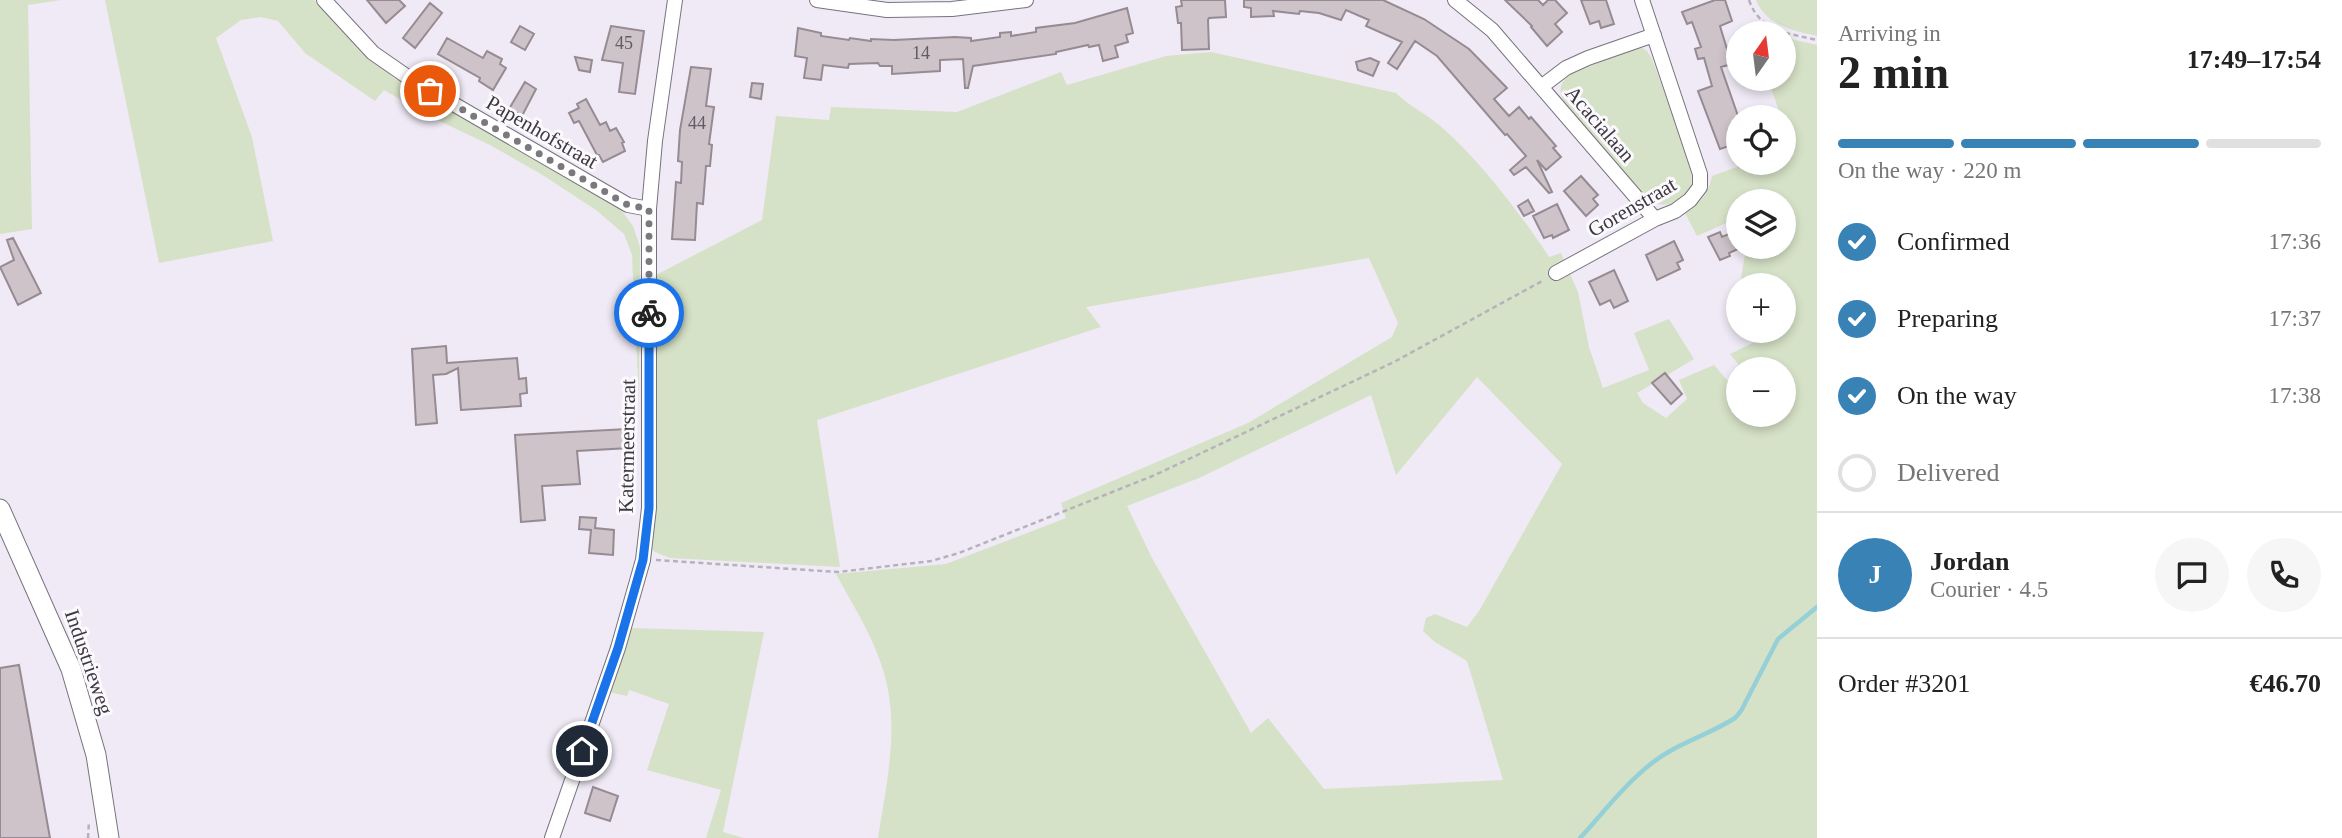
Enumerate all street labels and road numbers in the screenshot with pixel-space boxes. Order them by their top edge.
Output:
street label: Acacialaan [1560,81,1640,167]
street label: Papenhofstraat [482,90,602,174]
street label: Gorenstraat [1584,172,1681,242]
street label: Katermeerstraat [614,379,640,513]
street label: Industrieweg [60,606,118,718]

